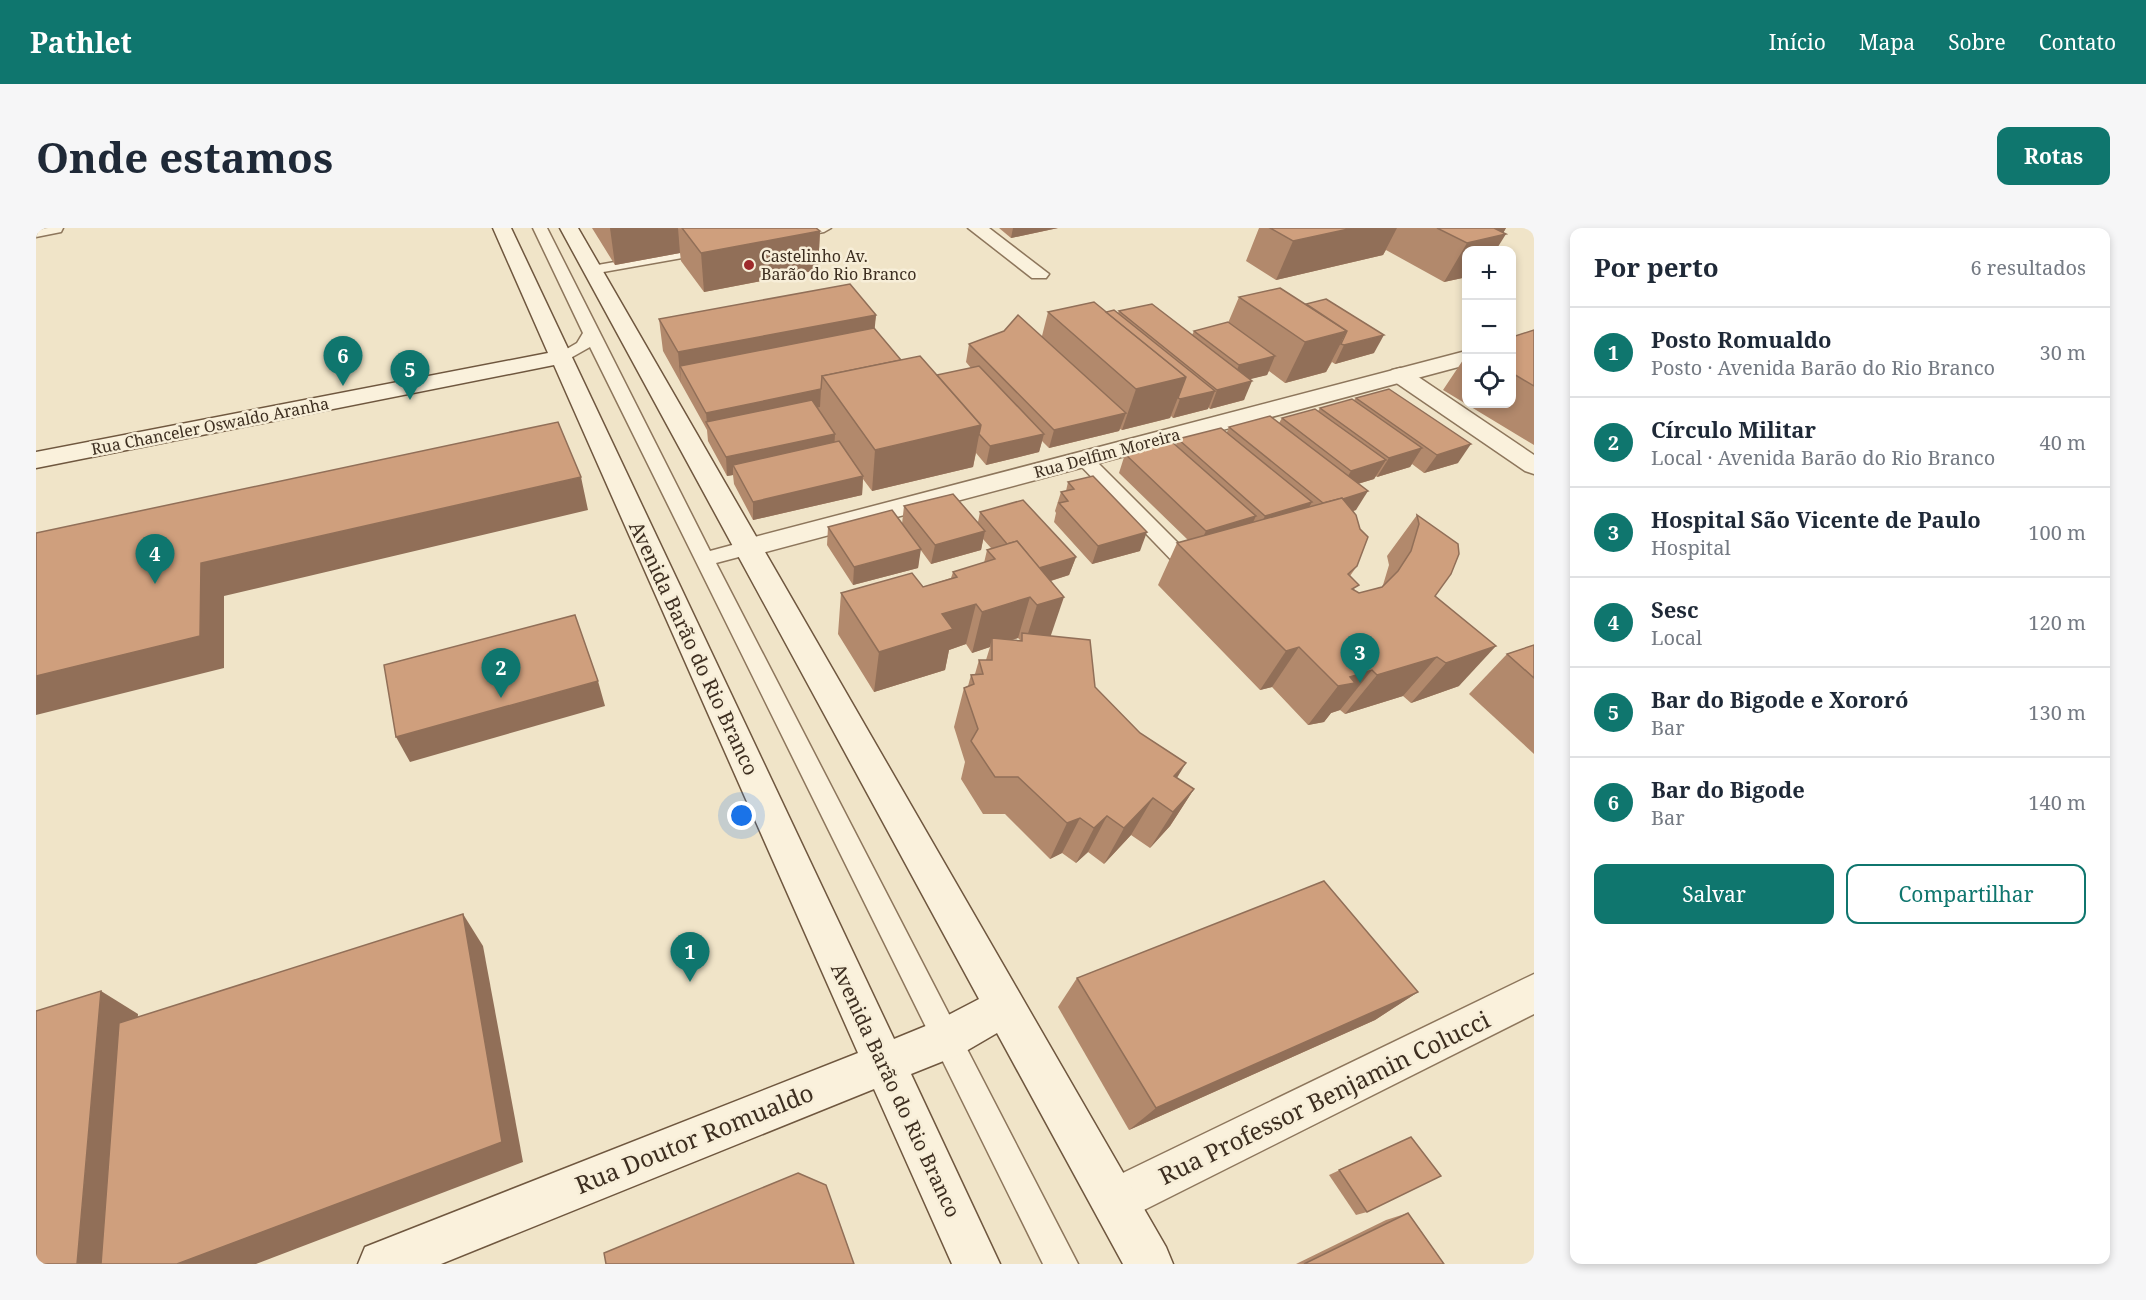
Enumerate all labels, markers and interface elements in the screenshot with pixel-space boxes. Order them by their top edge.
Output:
text: Pathlet [30,23,132,61]
text: Início [1769,28,1826,56]
text: Mapa [1859,28,1915,56]
text: Sobre [1948,28,2006,56]
text: Contato [2039,28,2116,56]
button: Rotas [1997,127,2110,185]
text: Onde estamos [36,128,333,185]
place label: Castelinho Av. Barão do Rio Branco [761,245,916,285]
map controls [1462,246,1516,408]
button: + [1462,246,1516,300]
text: Por perto [1594,249,1719,285]
text: 6 resultados [1970,254,2086,281]
marker: Castelinho Av. Barão do Rio Branco [742,258,756,272]
button: − [1462,300,1516,354]
text: Posto Romualdo [1651,324,1832,354]
pin: 6 [324,336,362,386]
text: 1 [1608,339,1619,366]
text: 30 m [2040,339,2086,366]
pin: 5 [390,350,430,400]
button: locate [1462,354,1516,408]
text: Posto · Avenida Barão do Rio Branco [1651,354,1995,381]
street label: Rua Chanceler Oswaldo Aranha [89,392,331,460]
text: Círculo Militar [1651,414,1816,444]
street label: Rua Delfim Moreira [1031,423,1183,483]
text: 2 [1608,429,1619,456]
text: 40 m [2040,429,2086,456]
text: Local · Avenida Barão do Rio Branco [1651,444,1995,471]
text: Hospital São Vicente de Paulo [1651,504,1981,534]
street label: Avenida Barão do Rio Branco [623,517,765,779]
text: 3 [1608,519,1619,546]
text: 100 m [2028,519,2086,546]
pin: 4 [136,534,174,584]
text: Hospital [1651,534,1731,561]
text: Sesc [1651,594,1699,624]
text: 4 [1608,609,1619,636]
text: 120 m [2028,609,2086,636]
text: Local [1651,624,1702,651]
pin: 3 [1340,634,1380,683]
pin: 2 [482,648,520,698]
text: Bar do Bigode e Xororó [1651,684,1909,714]
text: 5 [1608,699,1619,726]
text: 130 m [2028,699,2086,726]
text: Bar [1651,714,1685,741]
text: Bar do Bigode [1651,774,1805,804]
text: 6 [1608,789,1619,816]
text: 140 m [2028,789,2086,816]
your location [727,801,756,830]
text: Bar [1651,804,1685,831]
button: Salvar [1594,864,1834,924]
button: Compartilhar [1846,864,2086,924]
pin: 1 [670,932,710,982]
street label: Avenida Barão do Rio Branco [825,959,967,1221]
street label: Rua Professor Benjamin Colucci [1153,1002,1495,1192]
street label: Rua Doutor Romualdo [570,1075,818,1201]

